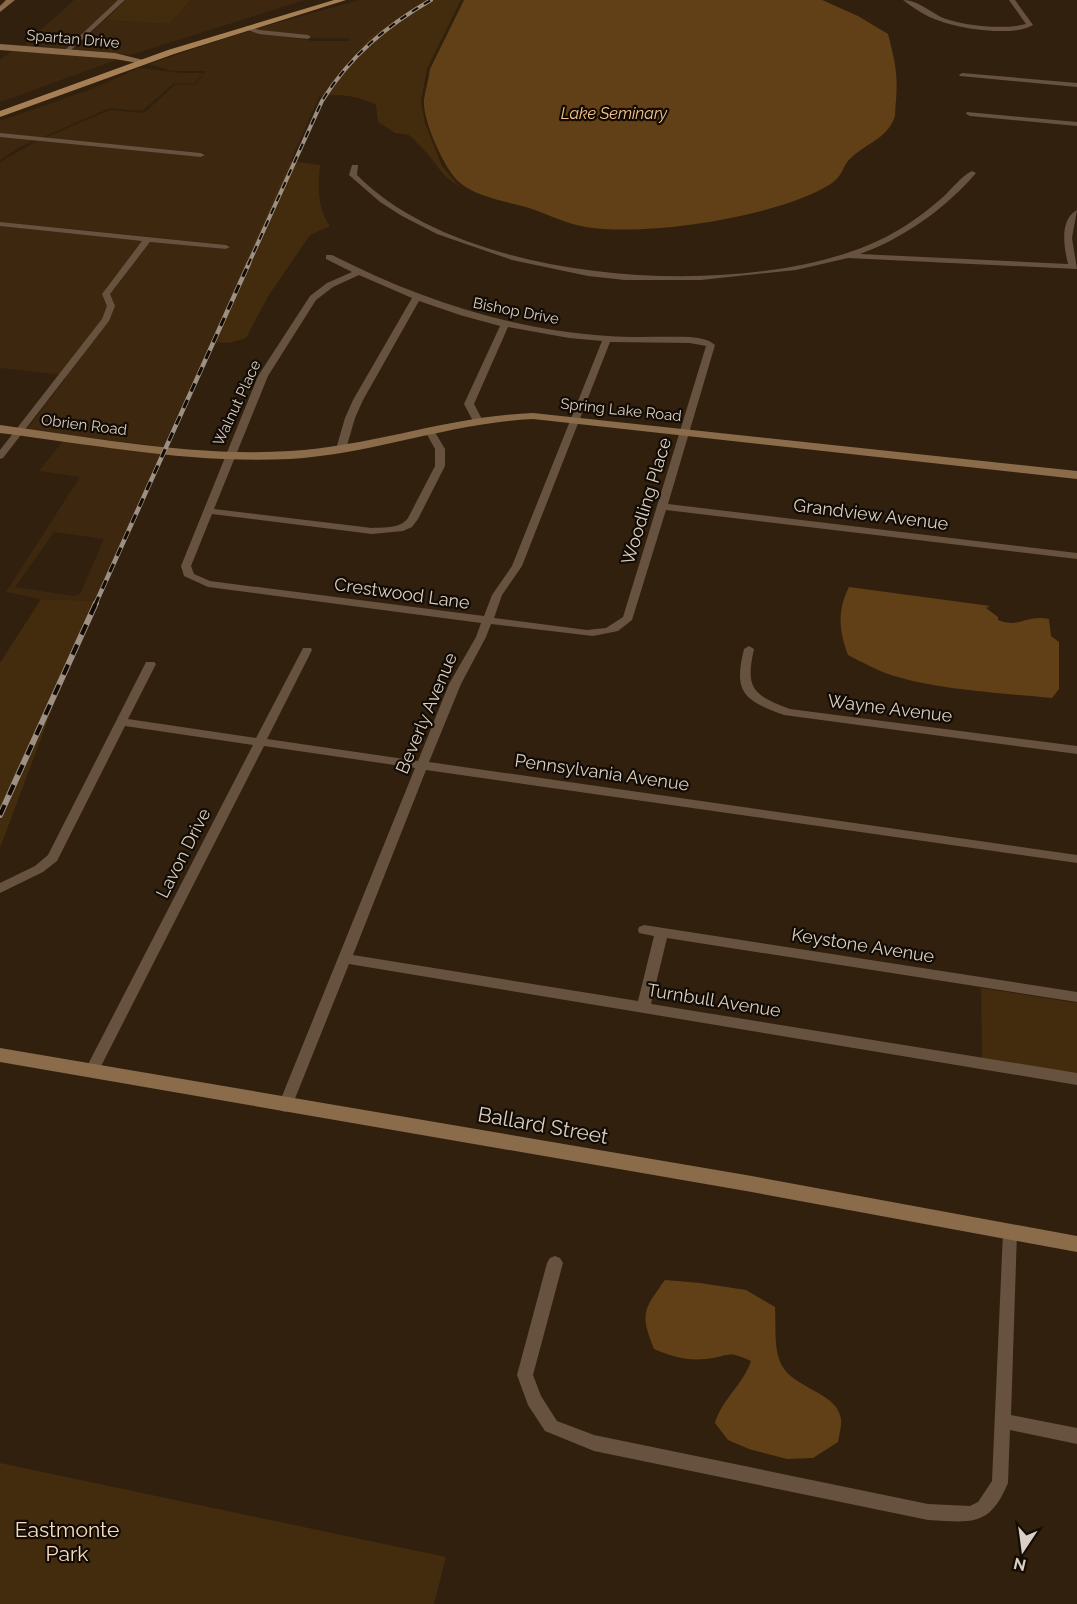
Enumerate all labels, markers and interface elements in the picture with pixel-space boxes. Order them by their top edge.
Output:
street label: Spartan Drive [26,26,120,52]
water label: Lake Seminary [561,104,668,123]
street label: Bishop Drive [472,294,561,328]
street label: Walnut Place [209,357,265,449]
street label: Spring Lake Road [559,395,683,425]
street label: Obrien Road [40,411,128,439]
street label: Woodling Place [617,435,675,567]
street label: Grandview Avenue [792,494,950,534]
street label: Crestwood Lane [333,573,471,613]
street label: Beverly Avenue [391,649,461,777]
street label: Wayne Avenue [826,690,954,726]
street label: Pennsylvania Avenue [513,749,691,795]
street label: Lavon Drive [151,804,215,901]
street label: Keystone Avenue [790,923,936,967]
street label: Turnbull Avenue [646,979,783,1021]
street label: Ballard Street [476,1101,610,1149]
park label: Eastmonte Park [15,1517,119,1566]
north arrow [993,1520,1053,1580]
text: N [1012,1553,1028,1575]

